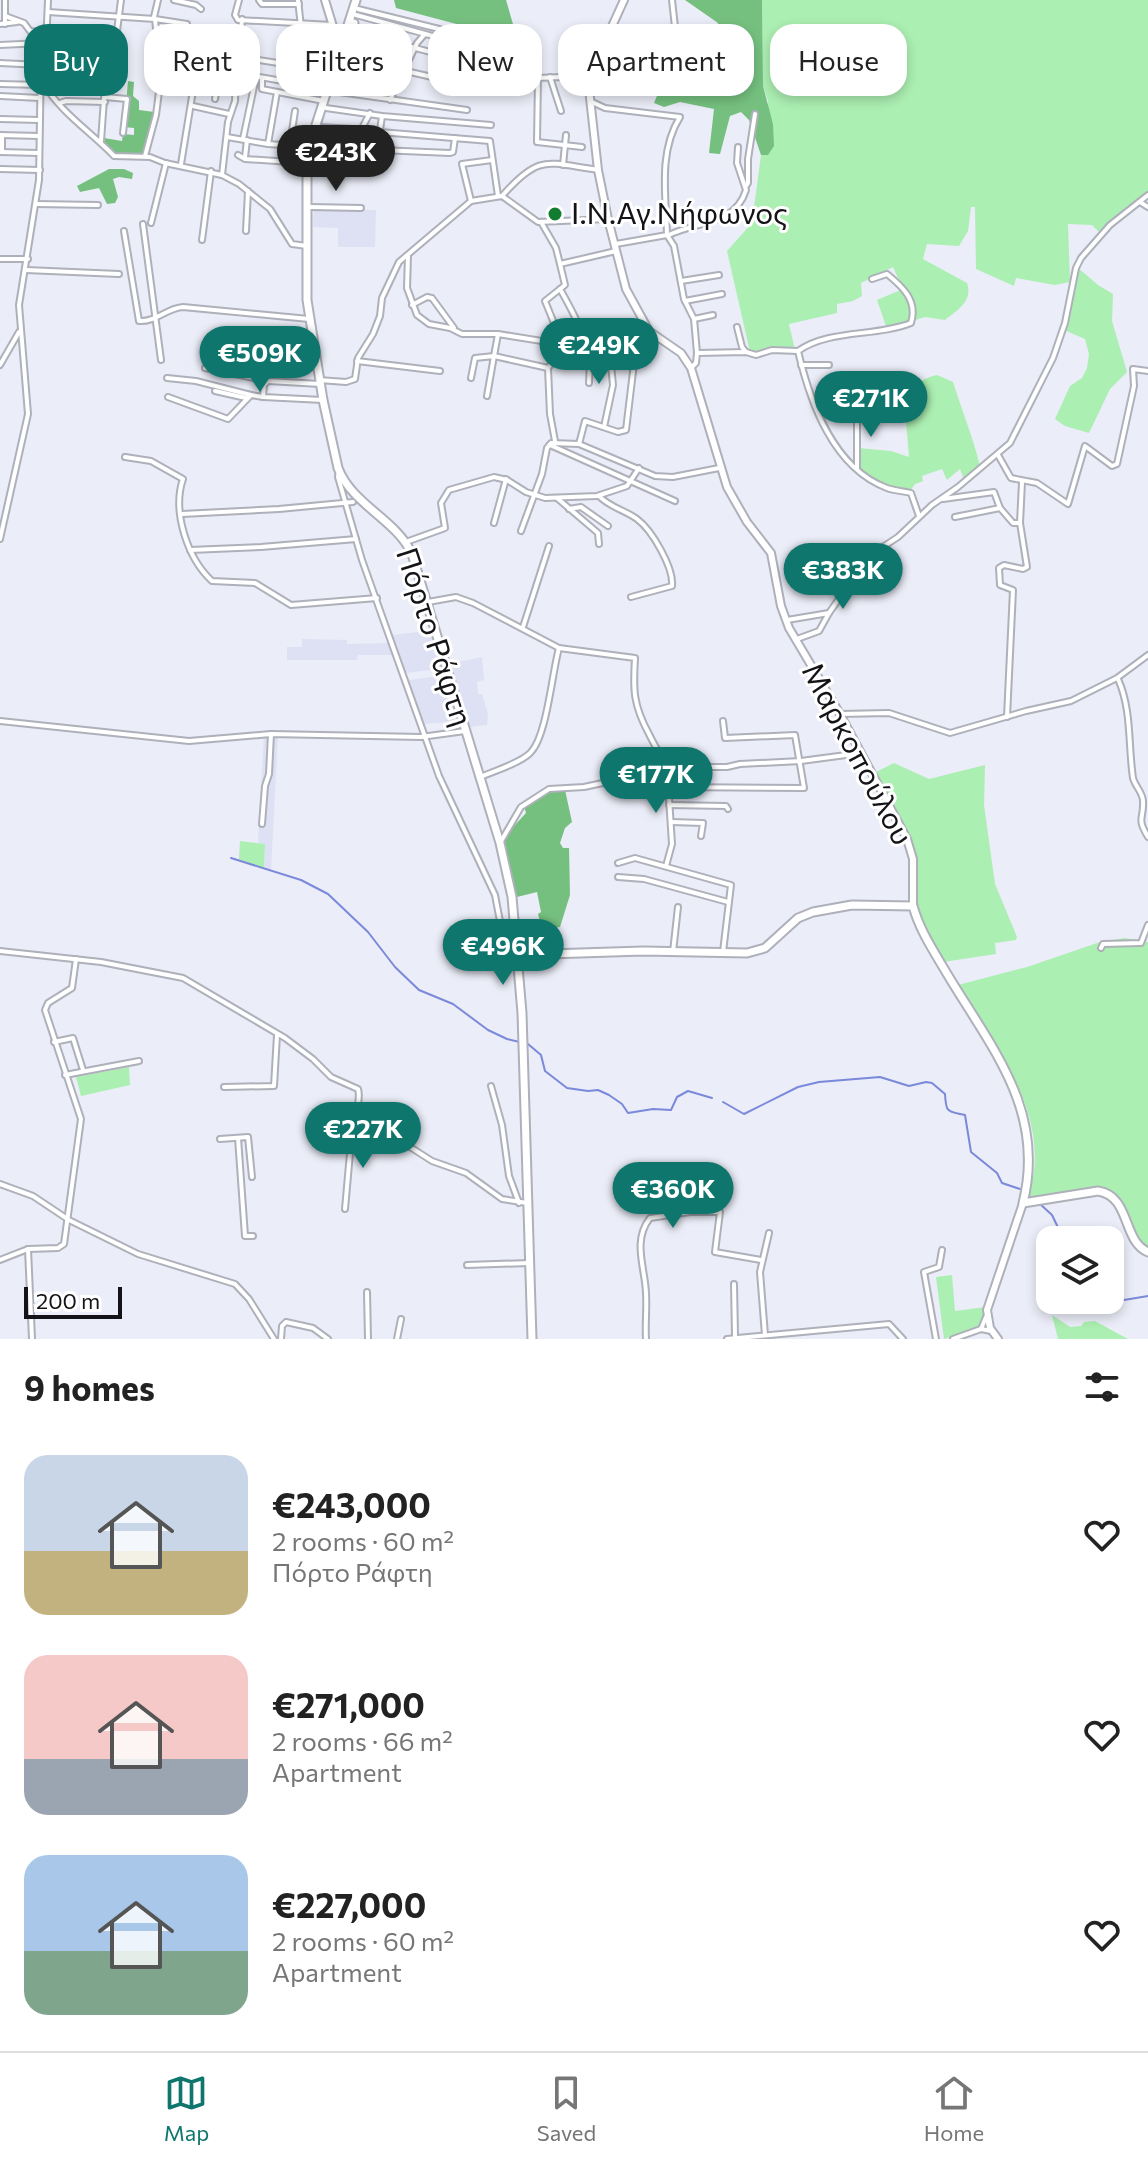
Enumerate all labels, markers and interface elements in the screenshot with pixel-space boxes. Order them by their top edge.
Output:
chip: Buy [24,24,128,96]
chip: Rent [144,24,260,96]
chip: Filters [276,24,412,96]
chip: New [428,24,542,96]
chip: Apartment [558,24,754,96]
chip: House [770,24,907,96]
pin: €243K [280,125,392,193]
text: €243K [295,135,377,166]
place label: Ι.Ν.Αγ.Νήφωνος [571,193,788,230]
marker: Ι.Ν.Αγ.Νήφωνος [546,205,564,223]
pin: €249K [543,318,655,386]
pin: €509K [204,326,316,394]
text: €249K [558,328,640,359]
text: €509K [218,336,302,367]
pin: €271K [815,371,927,439]
text: €271K [832,381,910,412]
street label: Πόρτο Ράφτη [390,542,483,730]
pin: €383K [787,543,899,611]
text: €383K [802,553,884,584]
street label: Μαρκοπούλου [796,655,923,850]
pin: €177K [600,747,712,815]
text: €177K [618,757,694,788]
pin: €496K [447,919,559,987]
text: €496K [461,929,545,960]
pin: €227K [307,1102,419,1170]
text: €227K [323,1112,403,1143]
pin: €360K [617,1162,729,1230]
text: €360K [631,1172,715,1203]
map controls [1036,1226,1124,1314]
button: layers [1036,1226,1124,1314]
scale bar [24,1283,122,1319]
text: 200 m [36,1287,100,1314]
icon: filters [1080,1365,1124,1409]
text: 9 homes [24,1366,155,1408]
text: €243,000 [272,1483,431,1525]
icon: home [88,1487,184,1583]
icon: heart [1080,1513,1124,1557]
text: 2 rooms · 60 m² [272,1525,454,1556]
text: Πόρτο Ράφτη [272,1556,433,1587]
text: €271,000 [272,1683,425,1725]
icon: home [88,1687,184,1783]
icon: heart [1080,1713,1124,1757]
text: 2 rooms · 66 m² [272,1725,453,1756]
text: Apartment [272,1756,402,1787]
text: €227,000 [272,1883,426,1925]
icon: home [88,1887,184,1983]
icon: heart [1080,1913,1124,1957]
text: 2 rooms · 60 m² [272,1925,454,1956]
text: Apartment [272,1956,402,1987]
tab: Map [164,2071,209,2146]
tab: Saved [537,2071,596,2146]
tab: Home [924,2071,984,2146]

